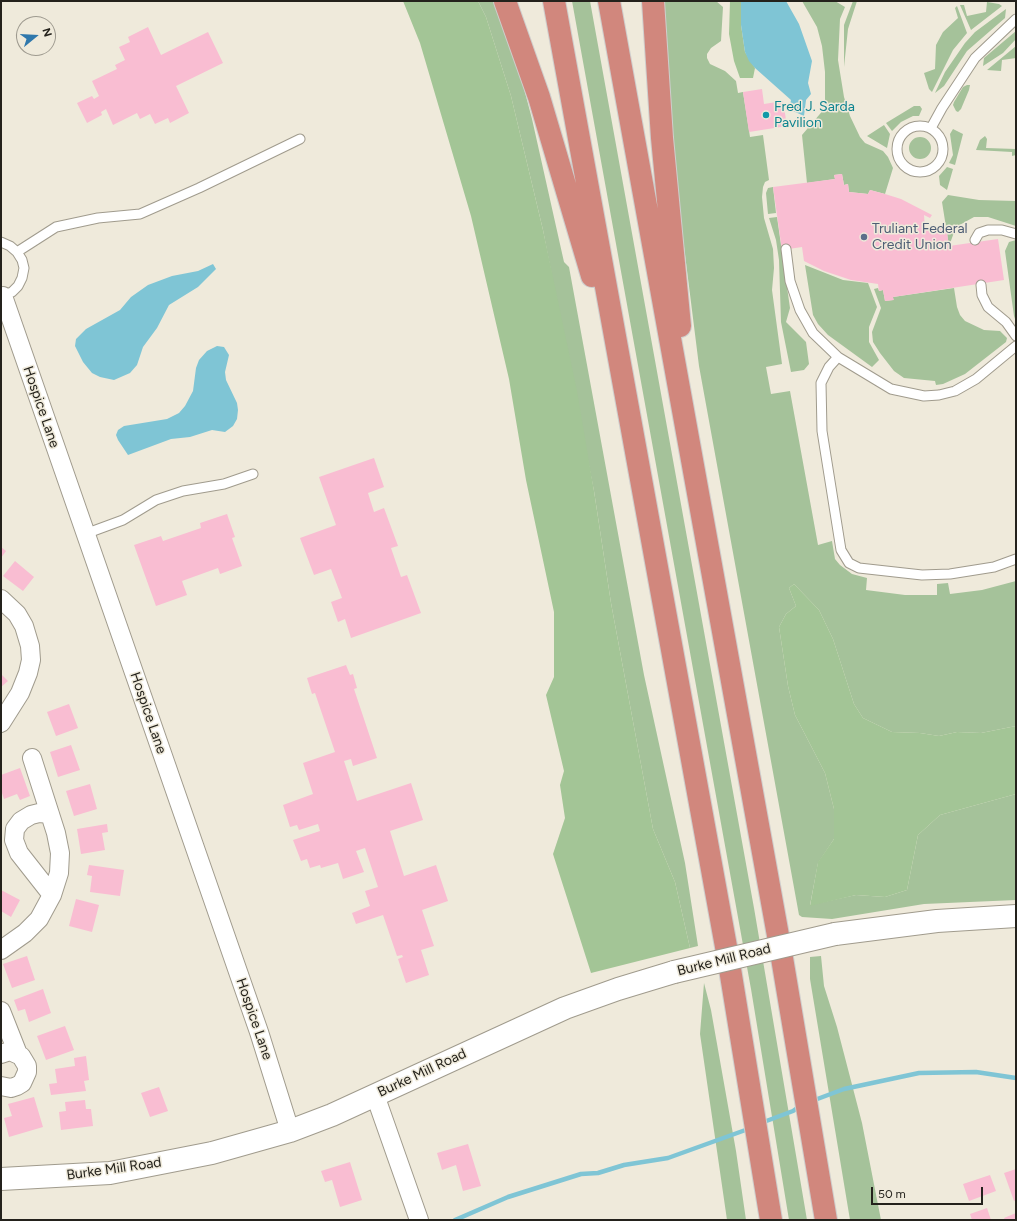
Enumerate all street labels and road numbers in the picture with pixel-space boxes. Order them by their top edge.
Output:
street label: Hospice Lane [19,364,63,450]
street label: Hospice Lane [126,670,170,756]
street label: Burke Mill Road [676,940,772,980]
street label: Hospice Lane [232,976,276,1062]
street label: Burke Mill Road [375,1045,469,1101]
street label: Burke Mill Road [65,1154,163,1184]

